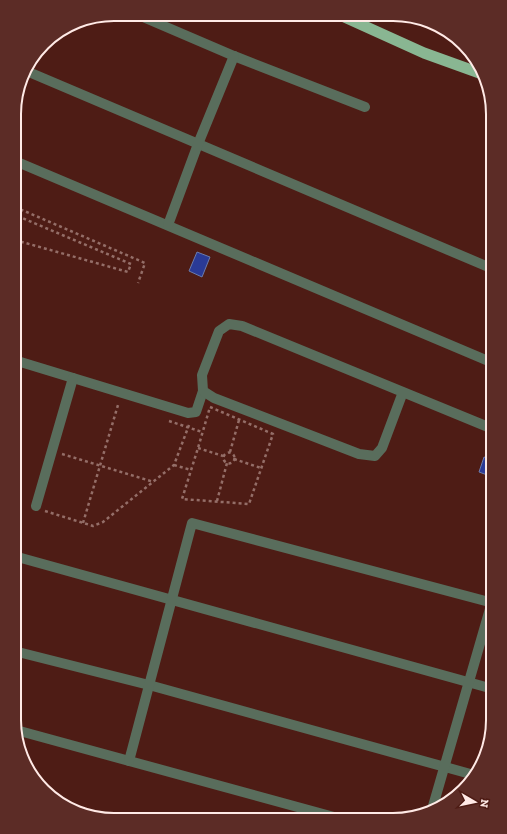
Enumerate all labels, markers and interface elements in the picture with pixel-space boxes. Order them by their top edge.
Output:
north arrow [455,782,495,822]
text: N [477,798,491,809]

